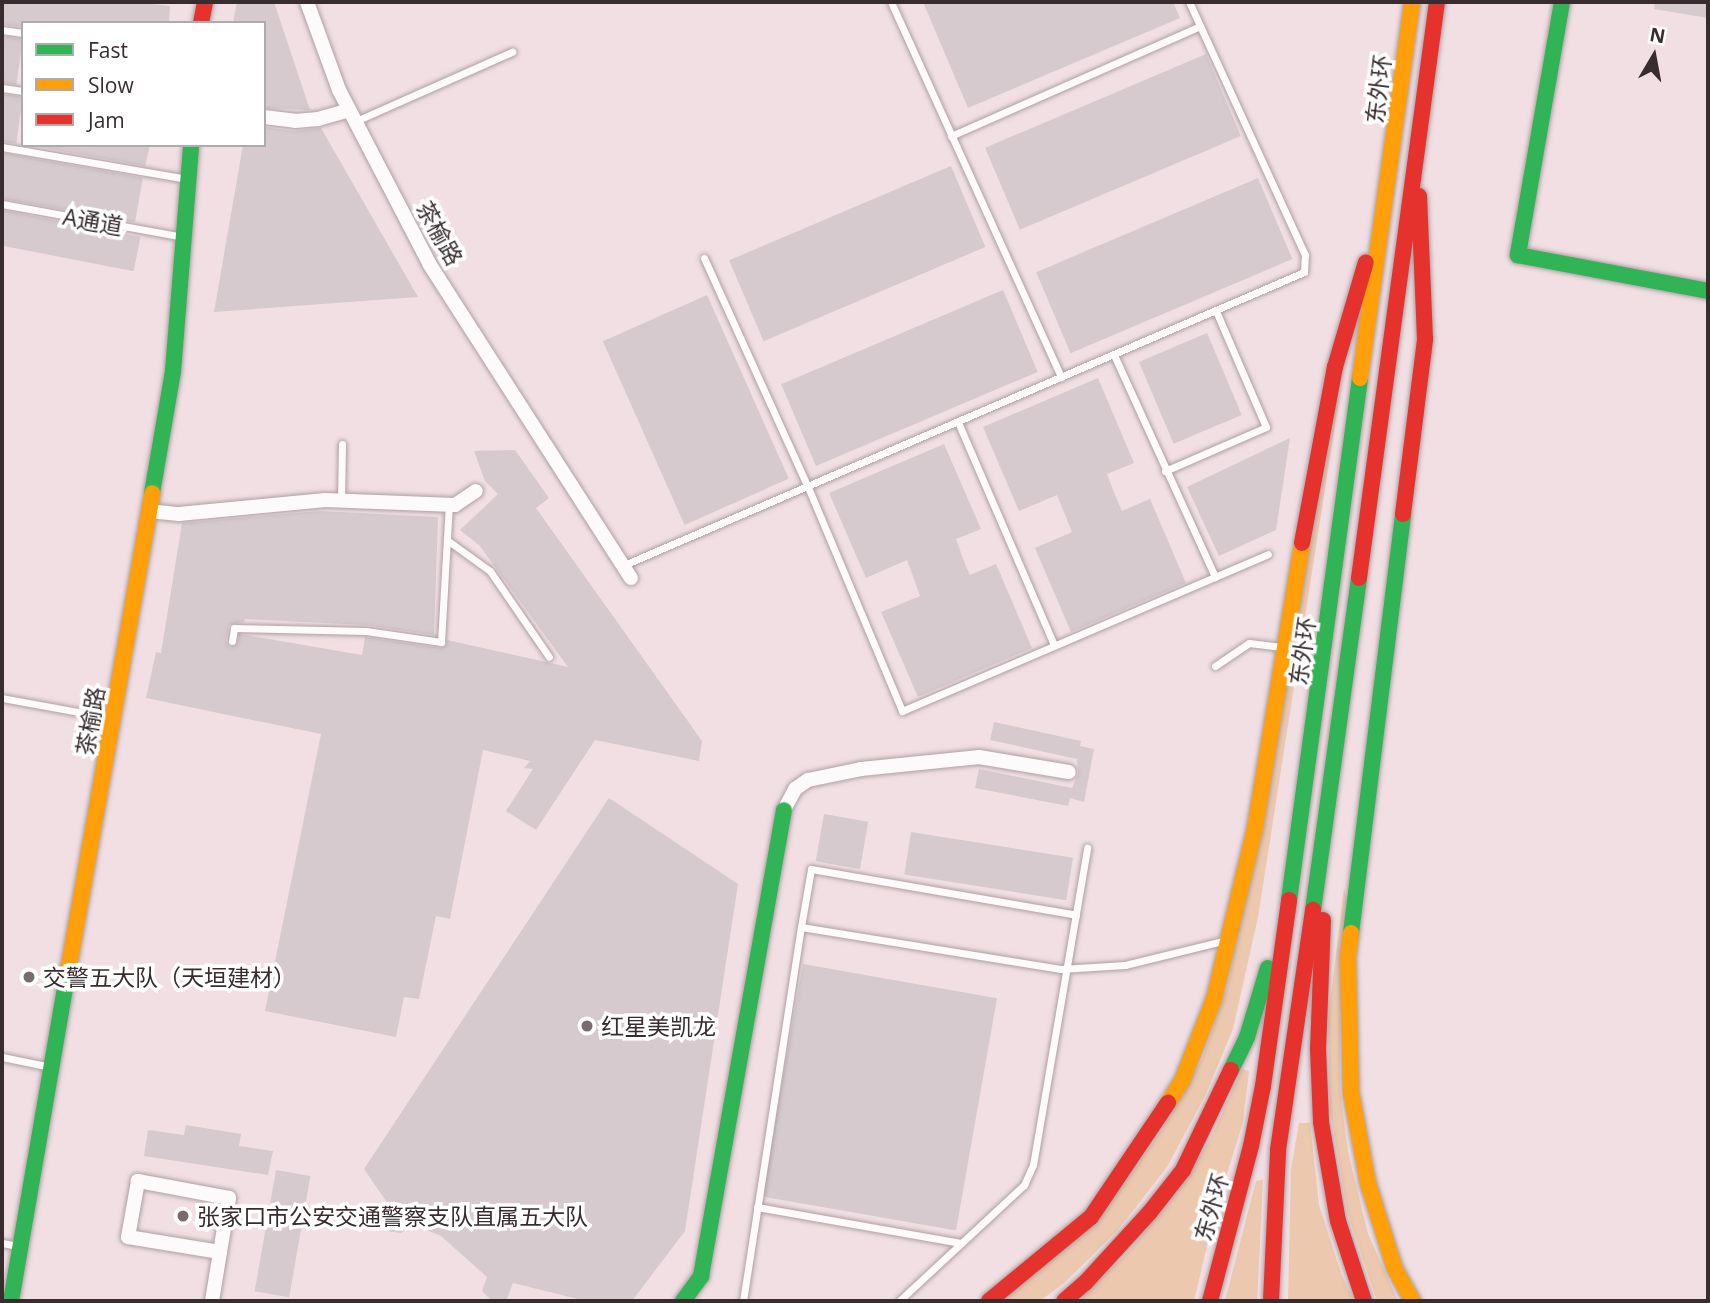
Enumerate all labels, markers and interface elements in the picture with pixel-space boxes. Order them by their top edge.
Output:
legend [21,21,266,147]
north arrow [1619,21,1689,91]
text: N [1648,21,1668,49]
text: Fast [88,36,128,64]
street label: 东外环 [1360,53,1396,125]
text: Slow [88,71,134,99]
text: Jam [88,106,125,134]
street label: 茶榆路 [411,196,469,270]
street label: A通道 [61,202,125,240]
street label: 东外环 [1284,615,1320,687]
street label: 茶榆路 [70,685,110,757]
place label: 交警五大队（天垣建材） [43,963,296,991]
marker: 交警五大队（天垣建材） [21,969,37,985]
place label: 红星美凯龙 [601,1012,716,1040]
marker: 红星美凯龙 [579,1018,595,1034]
street label: 东外环 [1188,1170,1234,1244]
place label: 张家口市公安交通警察支队直属五大队 [197,1202,588,1230]
marker: 张家口市公安交通警察支队直属五大队 [175,1208,191,1224]

